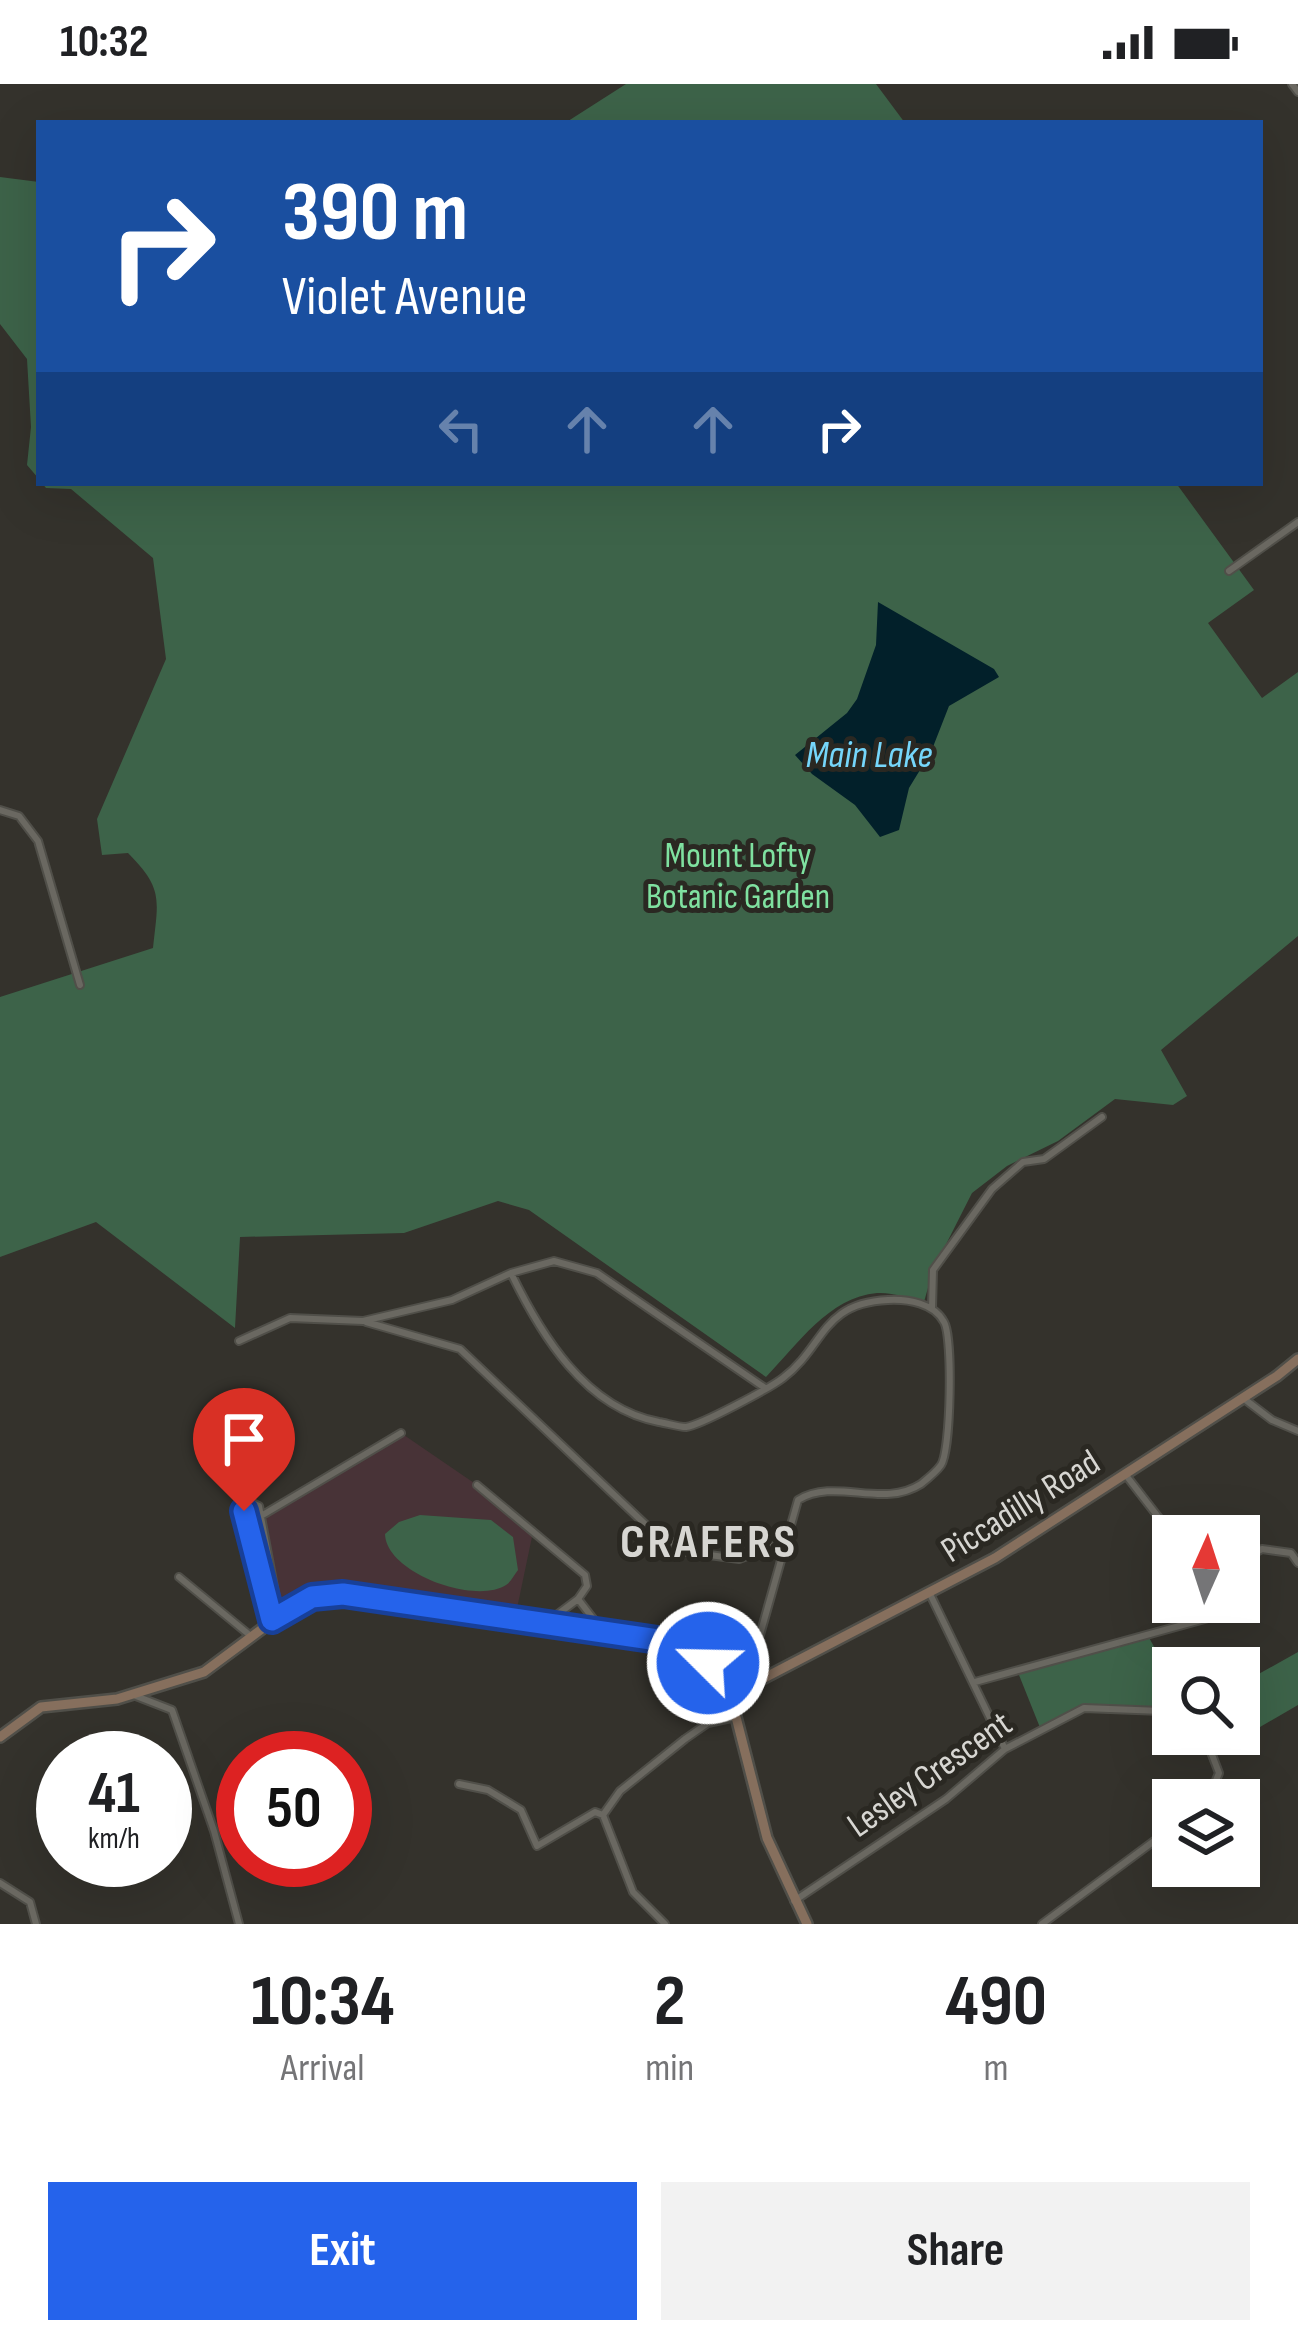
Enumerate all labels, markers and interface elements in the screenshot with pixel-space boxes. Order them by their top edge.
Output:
text: 10:32 [60,15,148,70]
text: 390 m [282,163,468,264]
icon: right [84,168,240,324]
text: Violet Avenue [282,265,527,330]
icon: left [428,396,494,462]
icon: ahead [554,396,620,462]
icon: ahead [680,396,746,462]
icon: right [806,396,872,462]
water label: Main Lake [806,732,932,779]
park label: Mount Lofty Botanic Garden [646,835,830,919]
pin [193,1388,295,1511]
icon: arrive [211,1406,277,1472]
street label: Piccadilly Road [934,1441,1108,1573]
district label: CRAFERS [620,1514,798,1571]
north arrow [1152,1515,1260,1623]
map controls [1152,1515,1260,1887]
position arrow [645,1600,771,1726]
button: search [1152,1647,1260,1755]
street label: Lesley Crescent [840,1703,1020,1847]
speed limit sign: 50 [216,1731,372,1887]
text: 41 [88,1758,140,1830]
button: layers [1152,1779,1260,1887]
text: km/h [88,1821,140,1857]
text: 10:34 [251,1959,394,2046]
text: 2 [654,1959,686,2046]
text: 490 [945,1959,1047,2046]
text: Arrival [281,2045,365,2092]
text: min [645,2045,694,2092]
text: m [984,2045,1009,2092]
button: Exit [48,2182,637,2320]
button: Share [661,2182,1250,2320]

